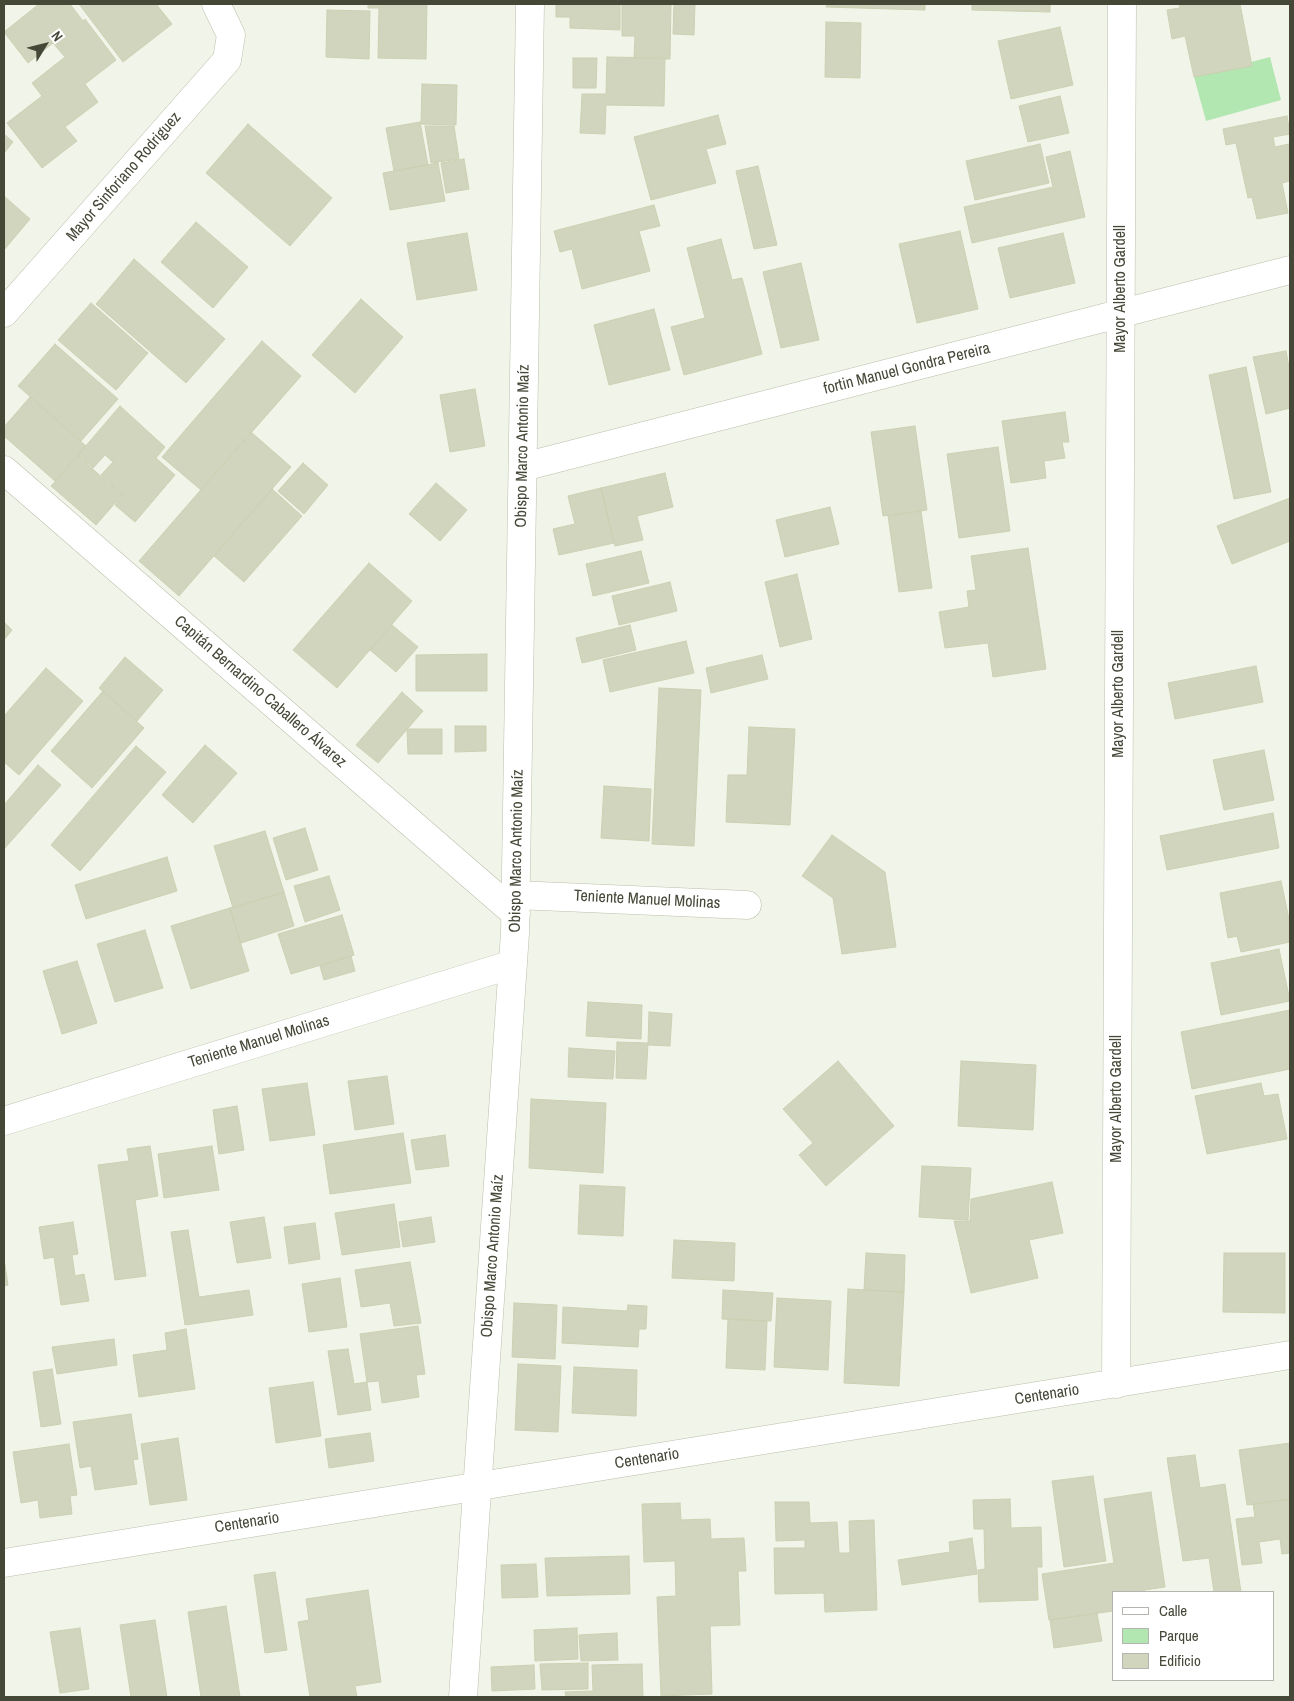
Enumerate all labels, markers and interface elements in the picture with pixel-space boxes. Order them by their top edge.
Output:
north arrow [20,20,70,70]
text: N [47,28,67,45]
street label: Mayor Sinforiano Rodriguez [63,109,185,245]
street label: Mayor Alberto Gardell [1111,225,1131,353]
street label: fortin Manuel Gondra Pereira [822,339,992,399]
street label: Obispo Marco Antonio Maíz [512,364,534,528]
street label: Capitán Bernardino Caballero Álvarez [170,612,350,772]
street label: Mayor Alberto Gardell [1109,630,1129,758]
street label: Obispo Marco Antonio Maíz [506,769,528,933]
street label: Teniente Manuel Molinas [573,887,721,913]
street label: Teniente Manuel Molinas [186,1011,332,1073]
street label: Mayor Alberto Gardell [1107,1035,1127,1163]
street label: Obispo Marco Antonio Maíz [478,1174,508,1338]
street label: Centenario [1013,1380,1081,1410]
street label: Centenario [613,1444,681,1474]
street label: Centenario [213,1508,281,1538]
legend [1112,1591,1274,1681]
text: Calle [1159,1600,1187,1621]
text: Parque [1159,1625,1199,1646]
text: Edificio [1159,1650,1201,1671]

